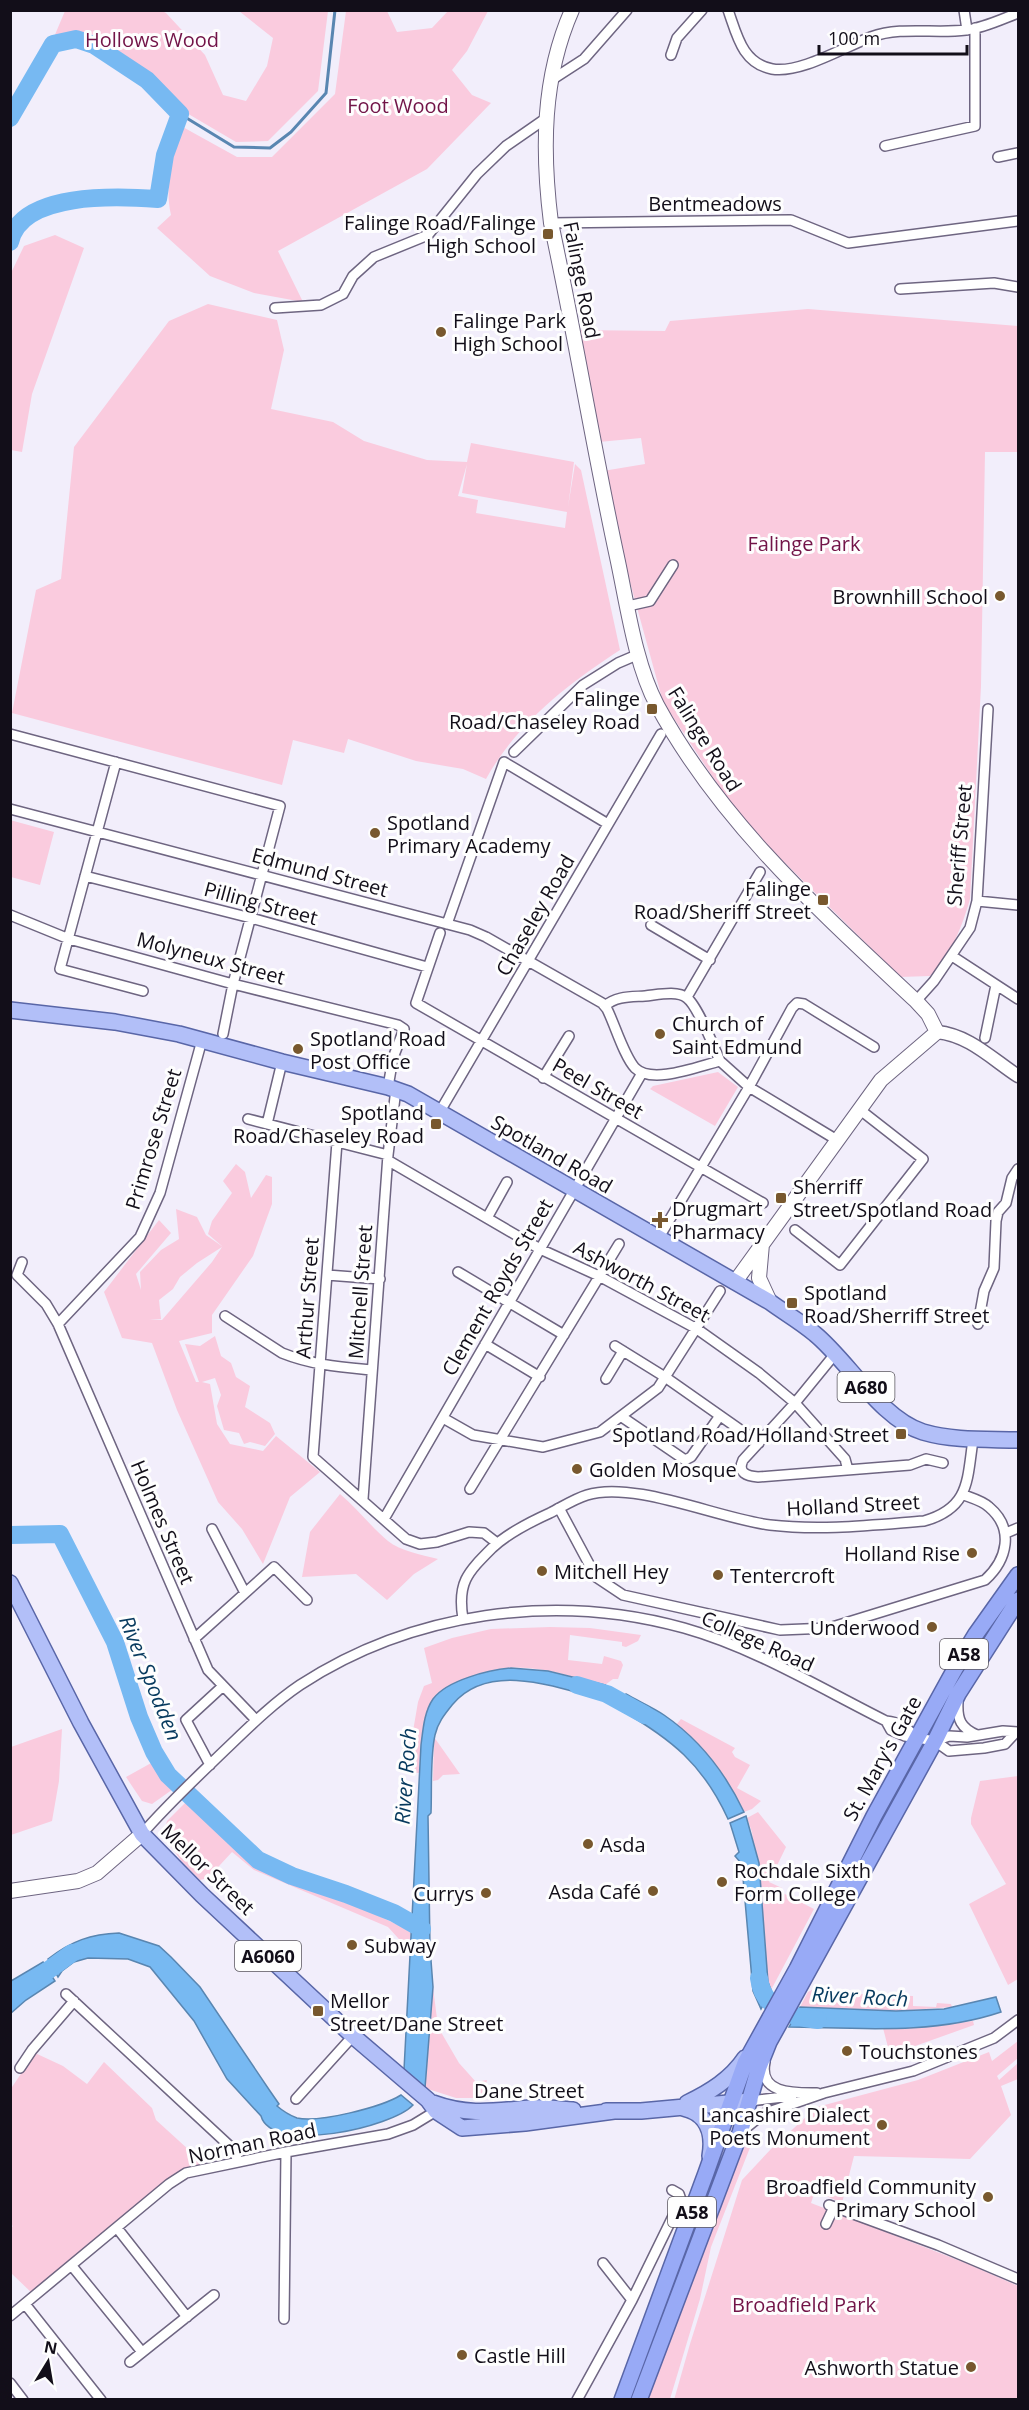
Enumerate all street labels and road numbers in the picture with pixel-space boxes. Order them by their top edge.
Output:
street label: Bentmeadows [648,190,782,217]
street label: Falinge Road [557,219,607,341]
street label: Falinge Road [662,681,748,797]
street label: Sheriff Street [940,783,978,907]
street label: Edmund Street [249,841,391,903]
street label: Chaseley Road [489,849,581,981]
street label: Pilling Street [201,875,321,931]
street label: Molyneux Street [134,925,288,991]
street label: Peel Street [548,1051,648,1125]
street label: Primrose Street [119,1065,187,1213]
street label: Spotland Road [486,1108,618,1200]
street label: Clement Royds Street [435,1193,559,1381]
street label: Mitchell Street [342,1224,378,1360]
street label: Ashworth Street [569,1234,715,1328]
street label: Arthur Street [289,1236,325,1360]
road number: A680 [838,1372,894,1402]
street label: Holmes Street [125,1456,201,1588]
street label: Holland Street [786,1488,920,1522]
street label: College Road [697,1604,819,1678]
road number: A58 [940,1639,988,1669]
street label: St. Mary's Gate [837,1691,927,1825]
street label: Mellor Street [155,1817,261,1921]
road number: A6060 [235,1941,301,1971]
street label: Dane Street [474,2077,584,2104]
street label: Norman Road [186,2116,318,2170]
road number: A58 [668,2197,716,2227]

